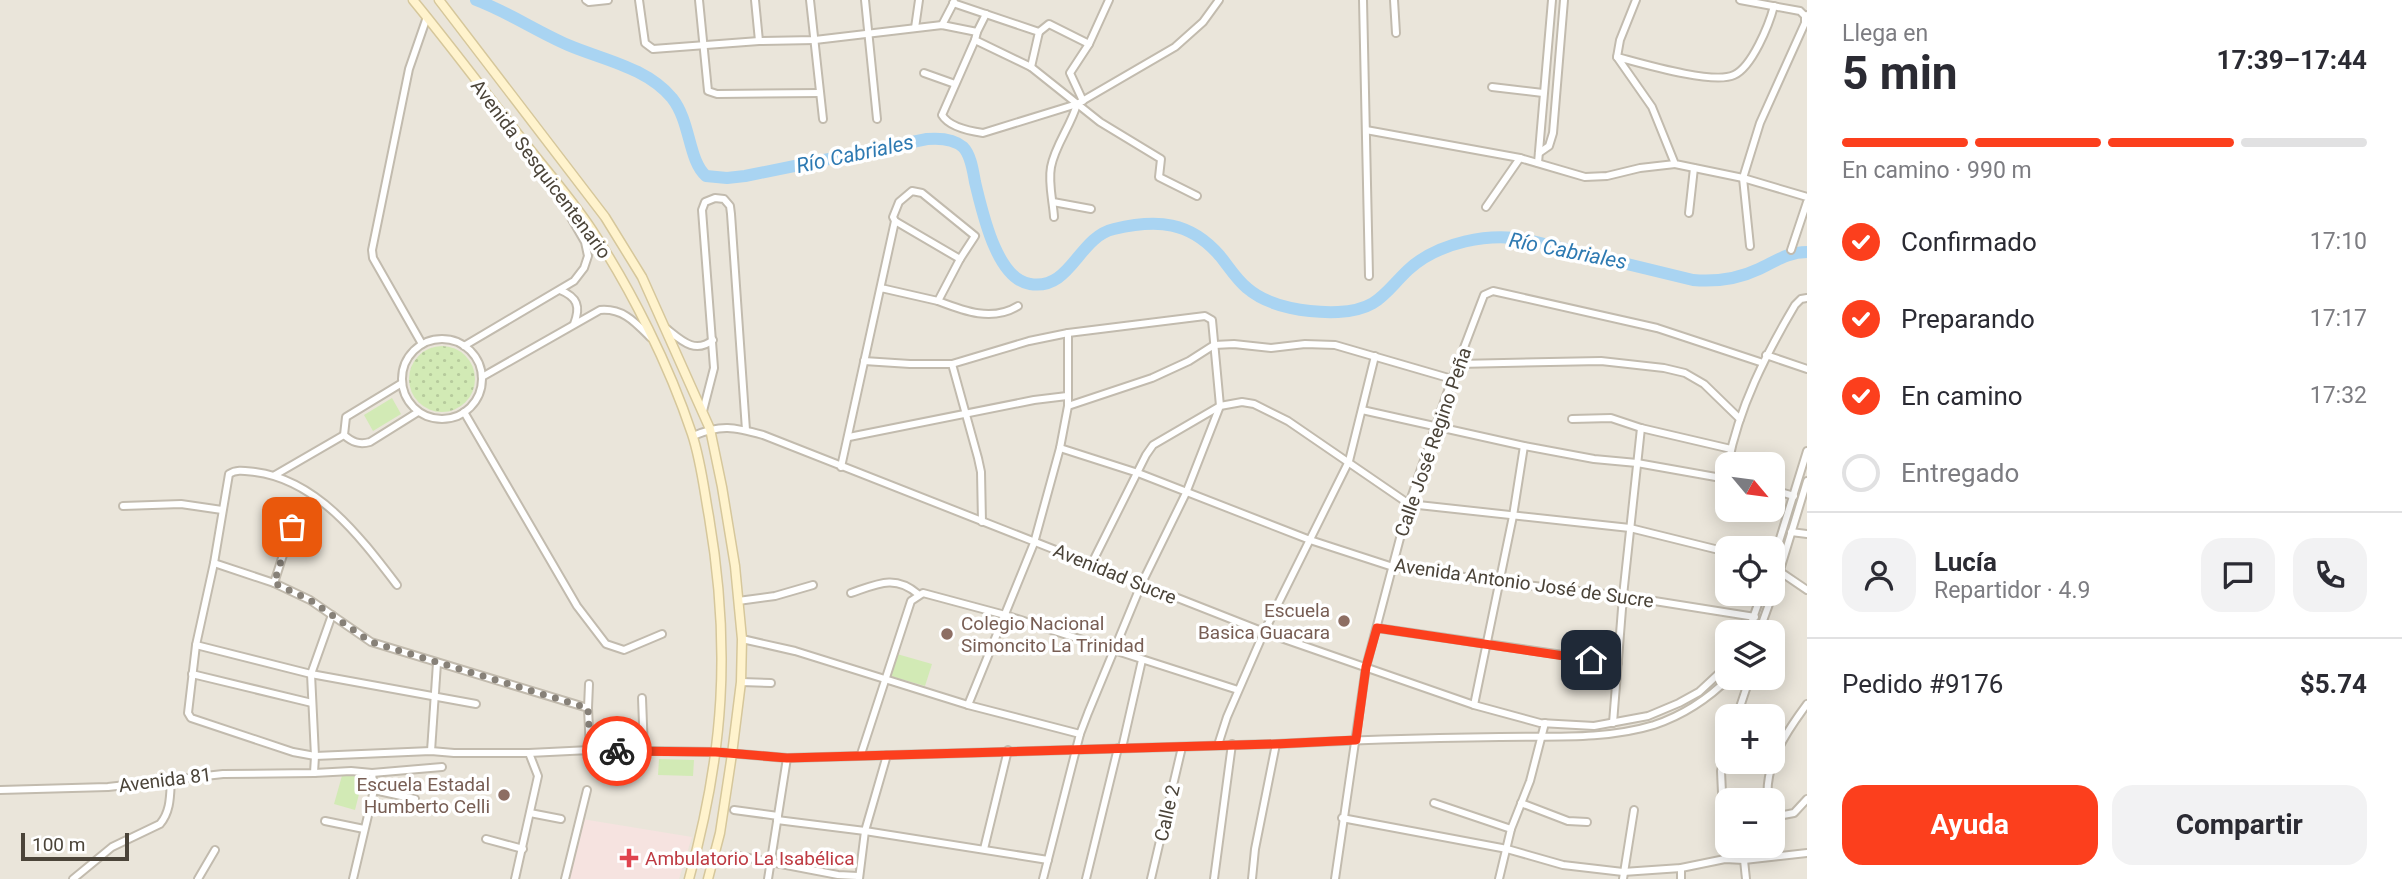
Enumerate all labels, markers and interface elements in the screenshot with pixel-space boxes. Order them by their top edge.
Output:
text: Llega en [1842,20,1928,47]
text: 17:39–17:44 [2217,45,2367,75]
text: 5 min [1842,46,1958,100]
street label: Avenida Sesquicentenario [466,75,616,263]
water label: Río Cabriales [794,130,916,178]
text: En camino · 990 m [1842,157,2032,184]
icon: check [1842,223,1880,261]
text: Confirmado [1901,227,2037,257]
water label: Río Cabriales [1507,228,1629,274]
text: 17:10 [2310,228,2367,255]
icon: check [1842,300,1880,338]
text: Preparando [1901,304,2035,334]
text: 17:17 [2310,305,2367,332]
street label: Calle José Regino Peña [1390,344,1476,540]
icon: check [1842,377,1880,415]
text: En camino [1901,381,2023,411]
text: 17:32 [2310,382,2367,409]
north arrow [1715,452,1785,522]
map controls [1715,452,1785,858]
text: Entregado [1901,458,2019,488]
pin [262,497,322,557]
icon: bag [273,508,311,546]
button: locate [1715,536,1785,606]
button: person [1842,538,1916,612]
button: chat [2201,538,2275,612]
button: phone [2293,538,2367,612]
street label: Avenidad Sucre [1050,539,1180,609]
text: Lucía [1934,547,1997,577]
street label: Avenida Antonio José de Sucre [1393,553,1655,613]
text: Repartidor · 4.9 [1934,577,2091,604]
place label: Escuela Basica Guacara [1198,599,1330,644]
place label: Colegio Nacional Simoncito La Trinidad [961,612,1145,657]
marker: Escuela Basica Guacara [1336,613,1352,629]
button: layers [1715,620,1785,690]
marker: Colegio Nacional Simoncito La Trinidad [939,626,955,642]
pin [1561,630,1621,690]
icon: home [1572,641,1610,679]
text: Pedido #9176 [1842,669,2003,699]
text: $5.74 [2300,669,2367,699]
button: + [1715,704,1785,774]
courier [582,716,652,786]
icon: bike [598,732,636,770]
street label: Avenida 81 [117,763,213,797]
place label: Escuela Estadal Humberto Celli [356,773,490,818]
street label: Calle 2 [1149,782,1185,844]
button: Ayuda [1842,785,2098,865]
button: Compartir [2112,785,2367,865]
marker: Escuela Estadal Humberto Celli [496,787,512,803]
button: − [1715,788,1785,858]
scale bar [21,830,130,862]
text: 100 m [32,833,85,856]
place label: Ambulatorio La Isabélica [645,847,854,870]
marker: Ambulatorio La Isabélica [619,848,639,868]

